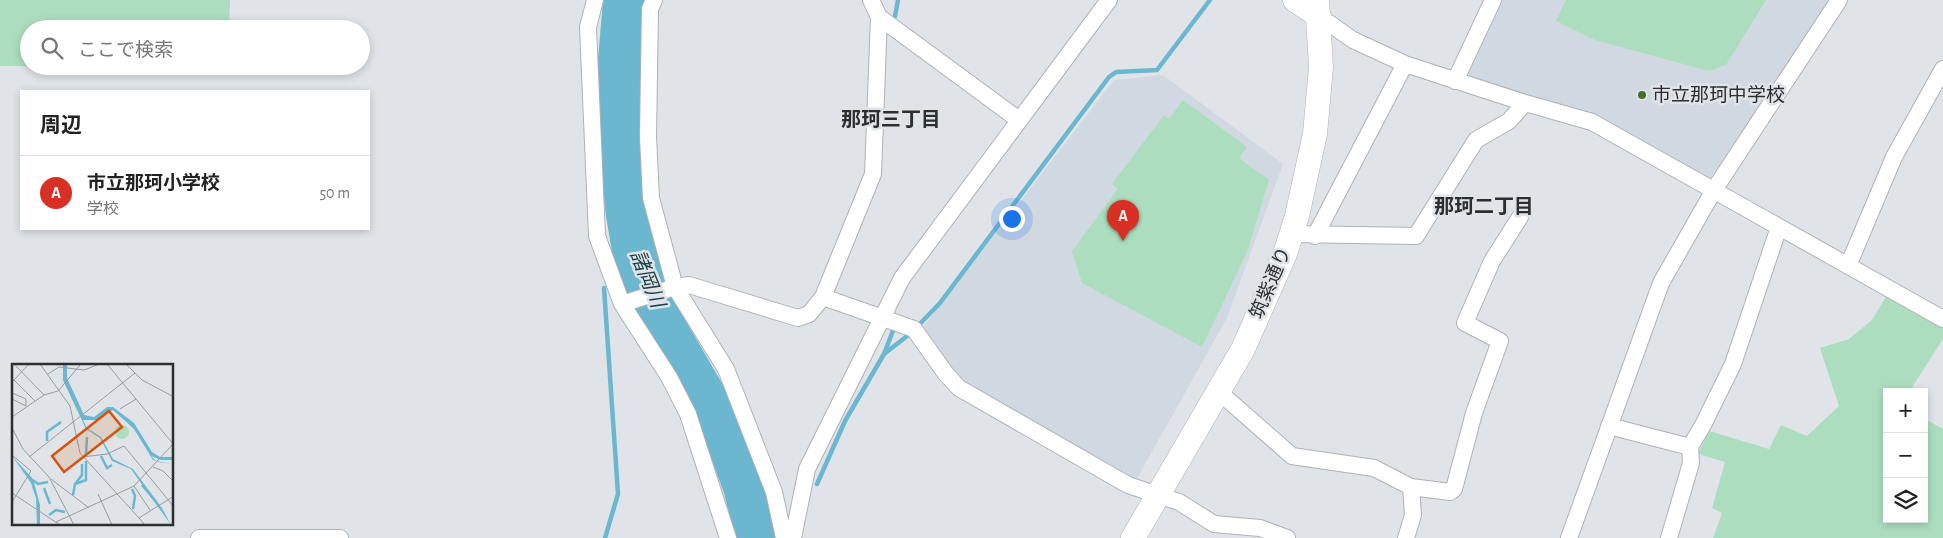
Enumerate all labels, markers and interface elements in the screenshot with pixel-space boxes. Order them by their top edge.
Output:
search box [20,20,370,75]
icon: search [38,34,66,62]
text: ここで検索 [78,41,173,60]
place label: 市立那珂中学校 [1652,84,1785,105]
marker: 市立那珂中学校 [1636,89,1648,101]
district label: 那珂三丁目 [841,109,941,130]
text: 周辺 [40,115,82,136]
text: 市立那珂小学校 [87,174,220,193]
text: A [51,185,61,201]
text: 50 m [319,185,350,201]
district label: 那珂二丁目 [1434,196,1534,217]
pin: A [1107,200,1139,241]
text: 学校 [87,201,119,217]
your location [999,206,1025,232]
street label: 筑紫通り [1246,244,1295,322]
water label: 諸岡川 [626,247,669,312]
inset map [12,364,174,526]
map controls [1883,388,1928,523]
button: + [1883,388,1928,433]
button: − [1883,433,1928,478]
button: layers [1883,478,1928,523]

